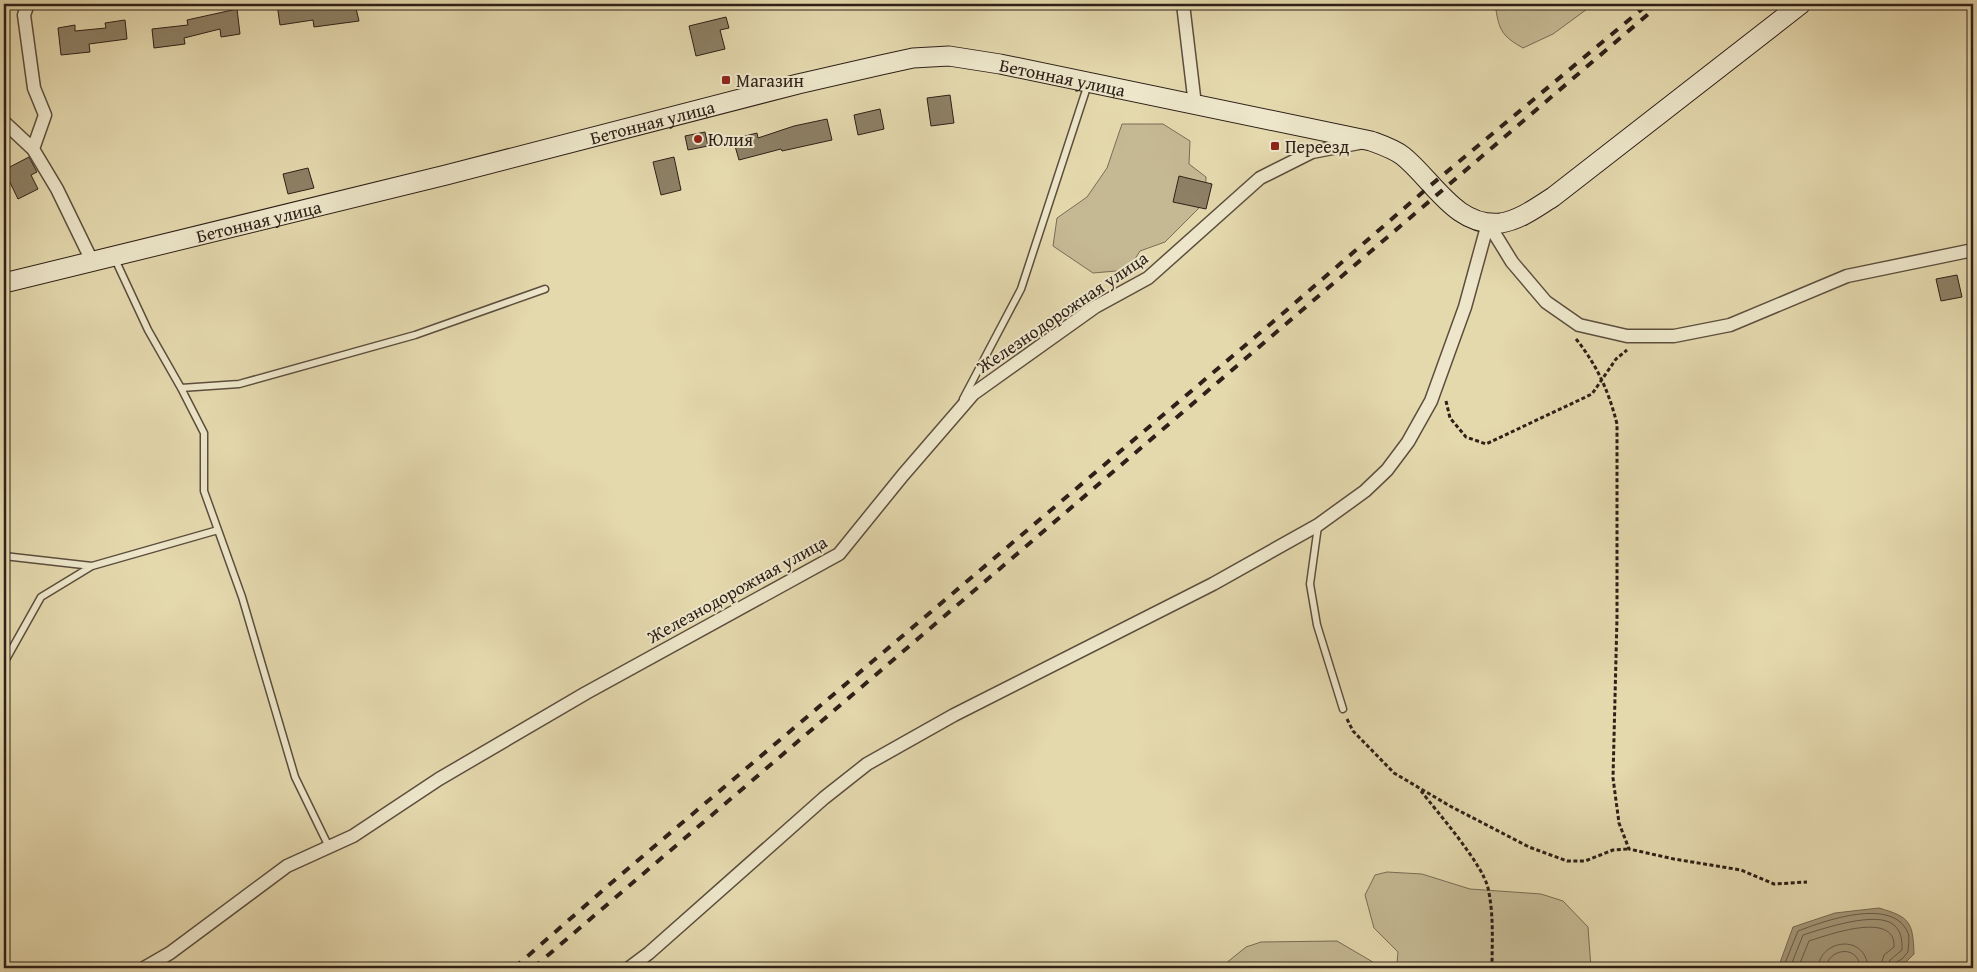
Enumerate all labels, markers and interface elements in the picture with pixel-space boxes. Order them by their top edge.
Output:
street label: Бетонная улица [997,51,1128,103]
place label: Магазин [736,67,804,94]
marker: Магазин [720,74,732,86]
street label: Бетонная улица [587,93,718,151]
place label: Юлия [708,126,753,153]
marker: Юлия [692,133,704,145]
place label: Переезд [1285,133,1349,160]
marker: Переезд [1269,140,1281,152]
street label: Бетонная улица [193,192,324,249]
street label: Железнодорожная улица [970,244,1154,380]
street label: Железнодорожная улица [641,528,832,650]

